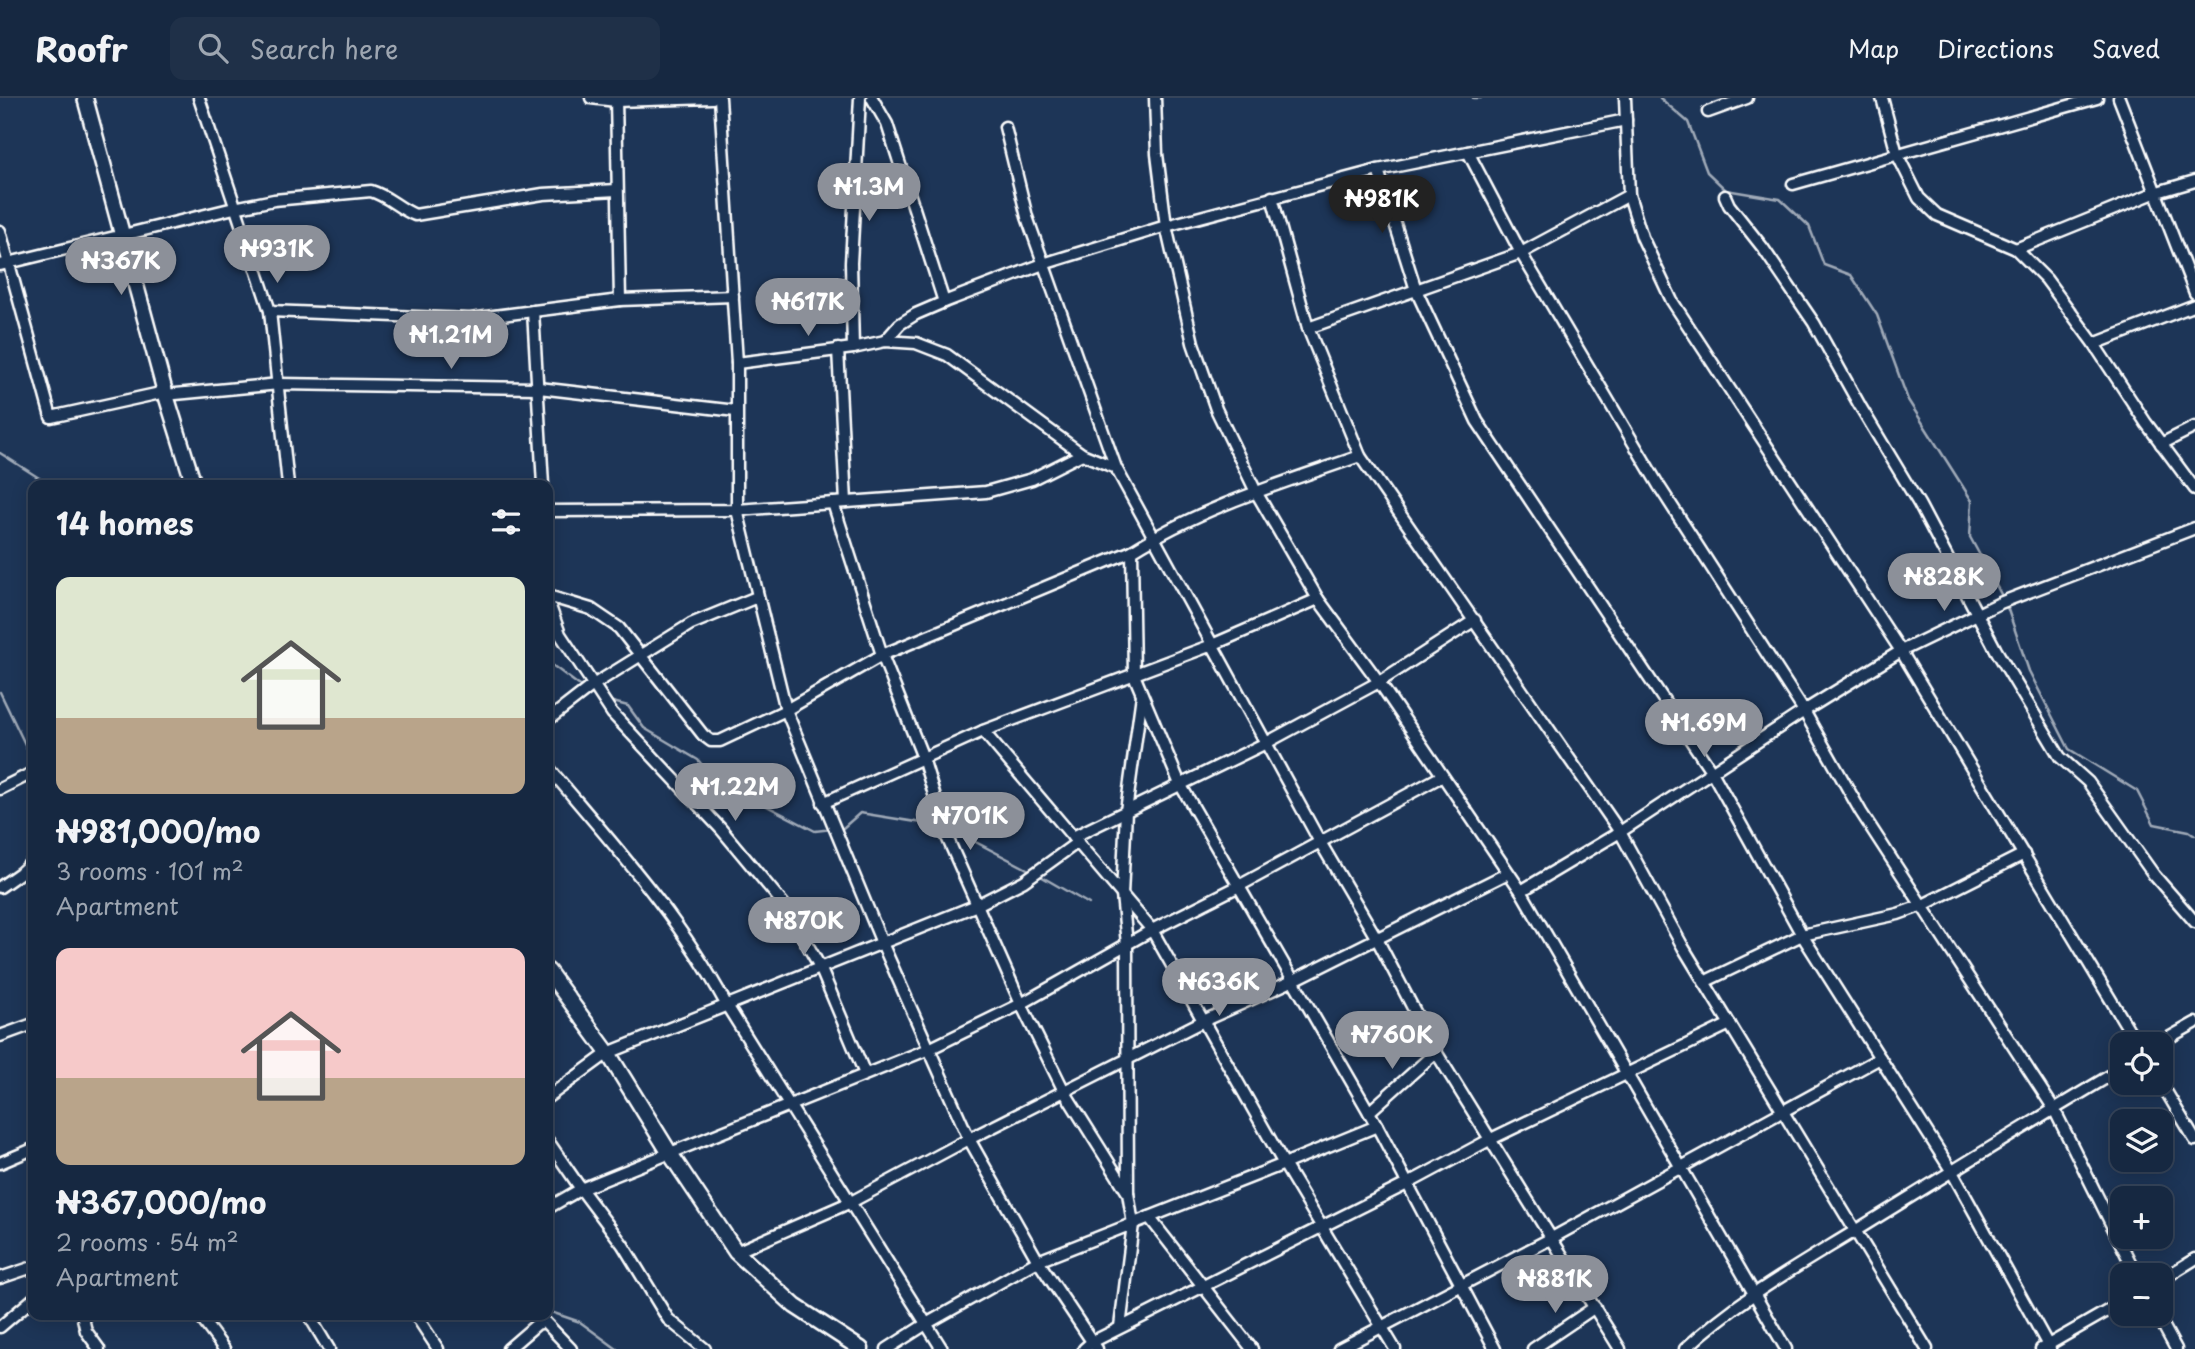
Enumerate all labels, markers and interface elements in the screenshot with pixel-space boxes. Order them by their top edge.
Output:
search box [170,17,660,80]
text: Roofr [35,23,128,73]
icon: search [194,29,232,67]
text: Search here [250,29,398,68]
text: Map [1848,30,1899,66]
text: Directions [1937,30,2054,66]
text: Saved [2092,30,2160,66]
pin: ₦1.3M [820,164,918,223]
text: ₦1.3M [834,168,904,203]
pin: ₦981K [1333,176,1431,235]
text: ₦981K [1345,180,1419,215]
pin: ₦931K [228,226,326,285]
text: ₦931K [240,230,314,265]
pin: ₦367K [72,238,170,297]
text: ₦367K [81,242,161,277]
pin: ₦617K [759,278,857,338]
text: ₦617K [771,283,845,318]
pin: ₦1.21M [394,312,508,371]
text: ₦1.21M [409,316,493,351]
text: 14 homes [56,500,194,545]
icon: filters [487,503,525,541]
pin: ₦828K [1895,554,1993,613]
text: ₦828K [1904,558,1984,593]
icon: home [228,622,354,748]
pin: ₦1.69M [1647,700,1761,759]
text: ₦1.69M [1661,704,1747,739]
pin: ₦1.22M [678,764,792,823]
text: ₦1.22M [691,768,779,803]
pin: ₦701K [921,792,1019,852]
text: ₦701K [932,797,1008,832]
text: ₦981,000/mo [56,808,260,853]
text: 3 rooms · 101 m² [56,853,244,888]
text: Apartment [56,888,179,923]
pin: ₦870K [755,898,853,957]
text: ₦870K [764,902,844,937]
pin: ₦636K [1170,958,1268,1018]
text: ₦636K [1178,963,1260,998]
icon: home [228,993,354,1119]
pin: ₦760K [1343,1012,1441,1071]
text: ₦760K [1351,1016,1433,1051]
map controls [2110,1032,2173,1326]
button: locate [2110,1032,2173,1095]
button: layers [2110,1109,2173,1172]
text: ₦367,000/mo [56,1179,266,1224]
button: + [2110,1186,2173,1249]
text: 2 rooms · 54 m² [56,1224,239,1259]
pin: ₦881K [1506,1256,1604,1315]
text: Apartment [56,1259,179,1294]
text: ₦881K [1517,1260,1593,1295]
button: − [2110,1263,2173,1326]

